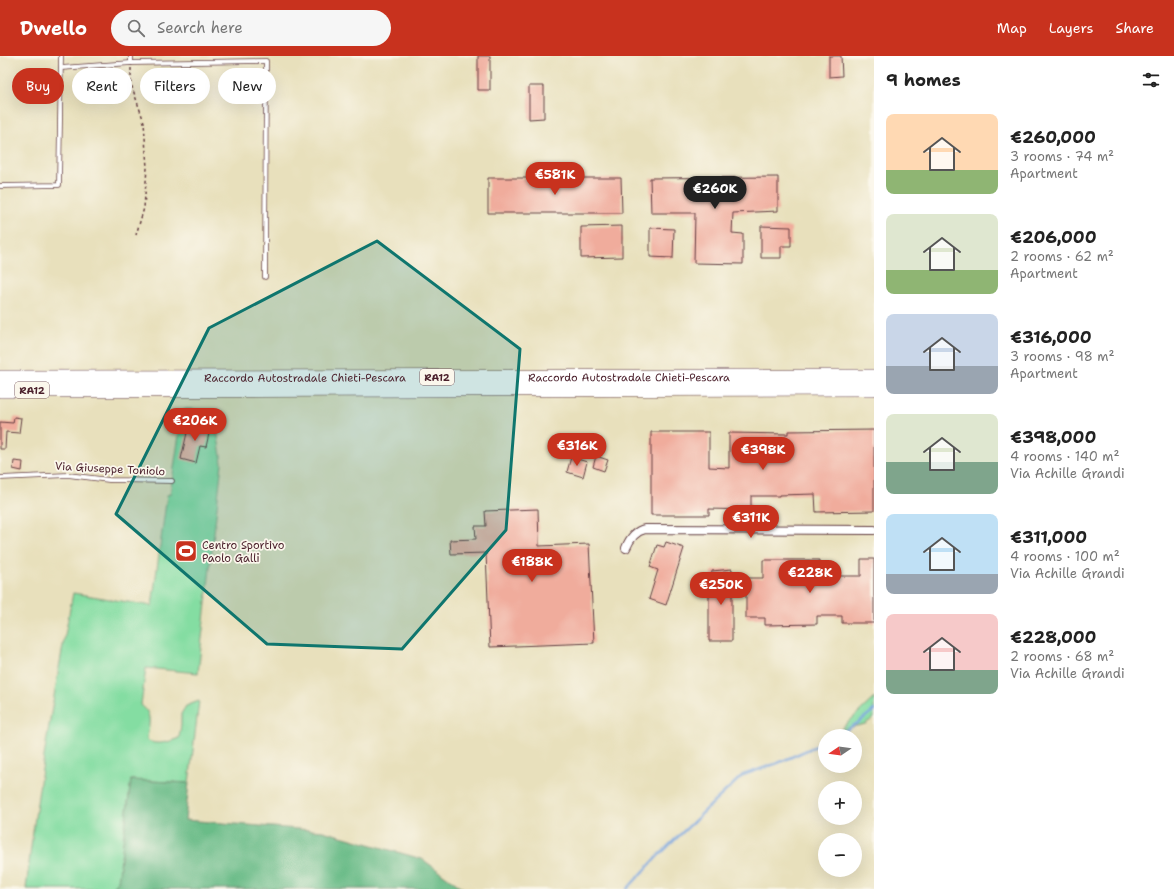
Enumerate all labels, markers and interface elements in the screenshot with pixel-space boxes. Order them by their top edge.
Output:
search box [111,10,391,46]
text: Dwello [20,16,87,41]
icon: search [125,17,147,39]
text: Search here [157,18,243,38]
text: Map [997,19,1027,37]
text: Layers [1049,19,1093,37]
text: Share [1115,19,1154,37]
chip: Buy [12,68,64,104]
chip: Rent [72,68,132,104]
chip: Filters [140,68,210,104]
chip: New [218,68,276,104]
text: 9 homes [886,69,961,91]
icon: filters [1140,69,1162,91]
text: €260,000 [1010,126,1096,148]
icon: home [918,130,966,178]
text: 3 rooms · 74 m² [1010,148,1114,165]
pin: €581K [527,162,583,196]
text: Apartment [1010,165,1078,182]
text: €581K [535,166,575,183]
pin: €260K [687,176,743,210]
text: €260K [693,180,737,197]
text: €206,000 [1010,226,1097,248]
icon: home [918,230,966,278]
text: 2 rooms · 62 m² [1010,248,1114,265]
text: Apartment [1010,265,1078,282]
text: €316,000 [1010,326,1092,348]
icon: home [918,330,966,378]
text: 3 rooms · 98 m² [1010,348,1114,365]
text: Apartment [1010,365,1078,382]
road number: RA12 [420,369,454,385]
street label: Raccordo Autostradale Chieti-Pescara [204,370,406,385]
street label: Raccordo Autostradale Chieti-Pescara [528,370,730,385]
road number: RA12 [15,382,49,398]
pin: €206K [167,408,223,442]
text: €206K [173,412,217,429]
text: €398,000 [1010,426,1096,448]
icon: home [918,430,966,478]
pin: €316K [549,433,605,467]
text: €316K [556,437,598,454]
pin: €398K [735,437,791,471]
text: €398K [741,441,785,458]
text: 4 rooms · 140 m² [1010,448,1119,465]
street label: Via Giuseppe Toniolo [54,459,166,479]
text: Via Achille Grandi [1010,465,1125,482]
pin: €311K [723,505,779,539]
text: €311K [732,509,770,526]
text: €311,000 [1010,526,1087,548]
icon: home [918,530,966,578]
sports icon: Centro Sportivo Paolo Galli [173,538,199,564]
place label: Centro Sportivo Paolo Galli [202,538,285,566]
text: 4 rooms · 100 m² [1010,548,1120,565]
pin: €188K [504,549,560,583]
text: €188K [511,553,553,570]
pin: €228K [782,560,838,594]
text: €228K [787,564,833,581]
text: Via Achille Grandi [1010,565,1125,582]
pin: €250K [693,572,749,606]
text: €250K [699,576,743,593]
text: €228,000 [1010,626,1097,648]
icon: home [918,630,966,678]
text: 2 rooms · 68 m² [1010,648,1114,665]
text: Via Achille Grandi [1010,665,1125,682]
north arrow [818,729,862,773]
map controls [818,729,862,877]
button: + [818,781,862,825]
button: − [818,833,862,877]

